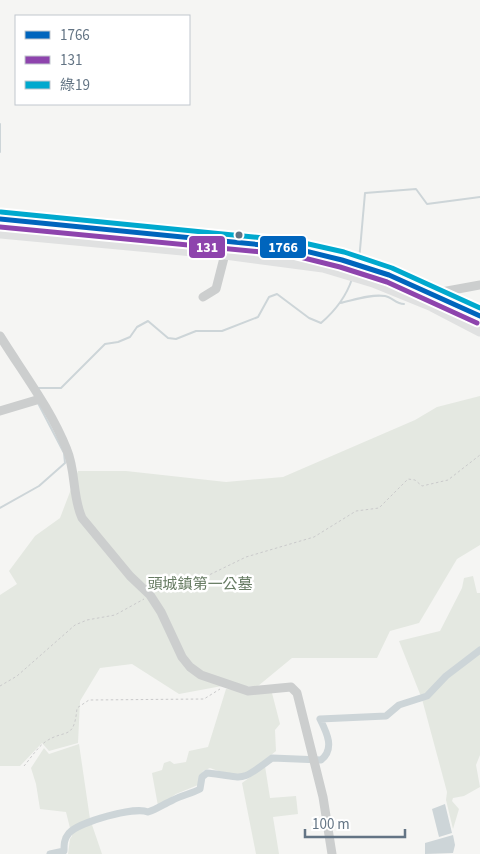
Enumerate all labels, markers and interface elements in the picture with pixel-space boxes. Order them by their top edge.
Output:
legend [15,15,190,105]
text: 1766 [60,25,90,46]
text: 131 [60,50,82,71]
text: 綠19 [60,75,90,96]
unlabelled marker [234,230,244,240]
line badge: 131 [188,235,226,259]
line badge: 1766 [259,235,307,259]
text: 131 [196,238,218,258]
text: 1766 [268,238,298,258]
park label: 頭城鎮第一公墓 [147,574,253,595]
scale bar [305,806,405,838]
text: 100 m [312,814,350,835]

